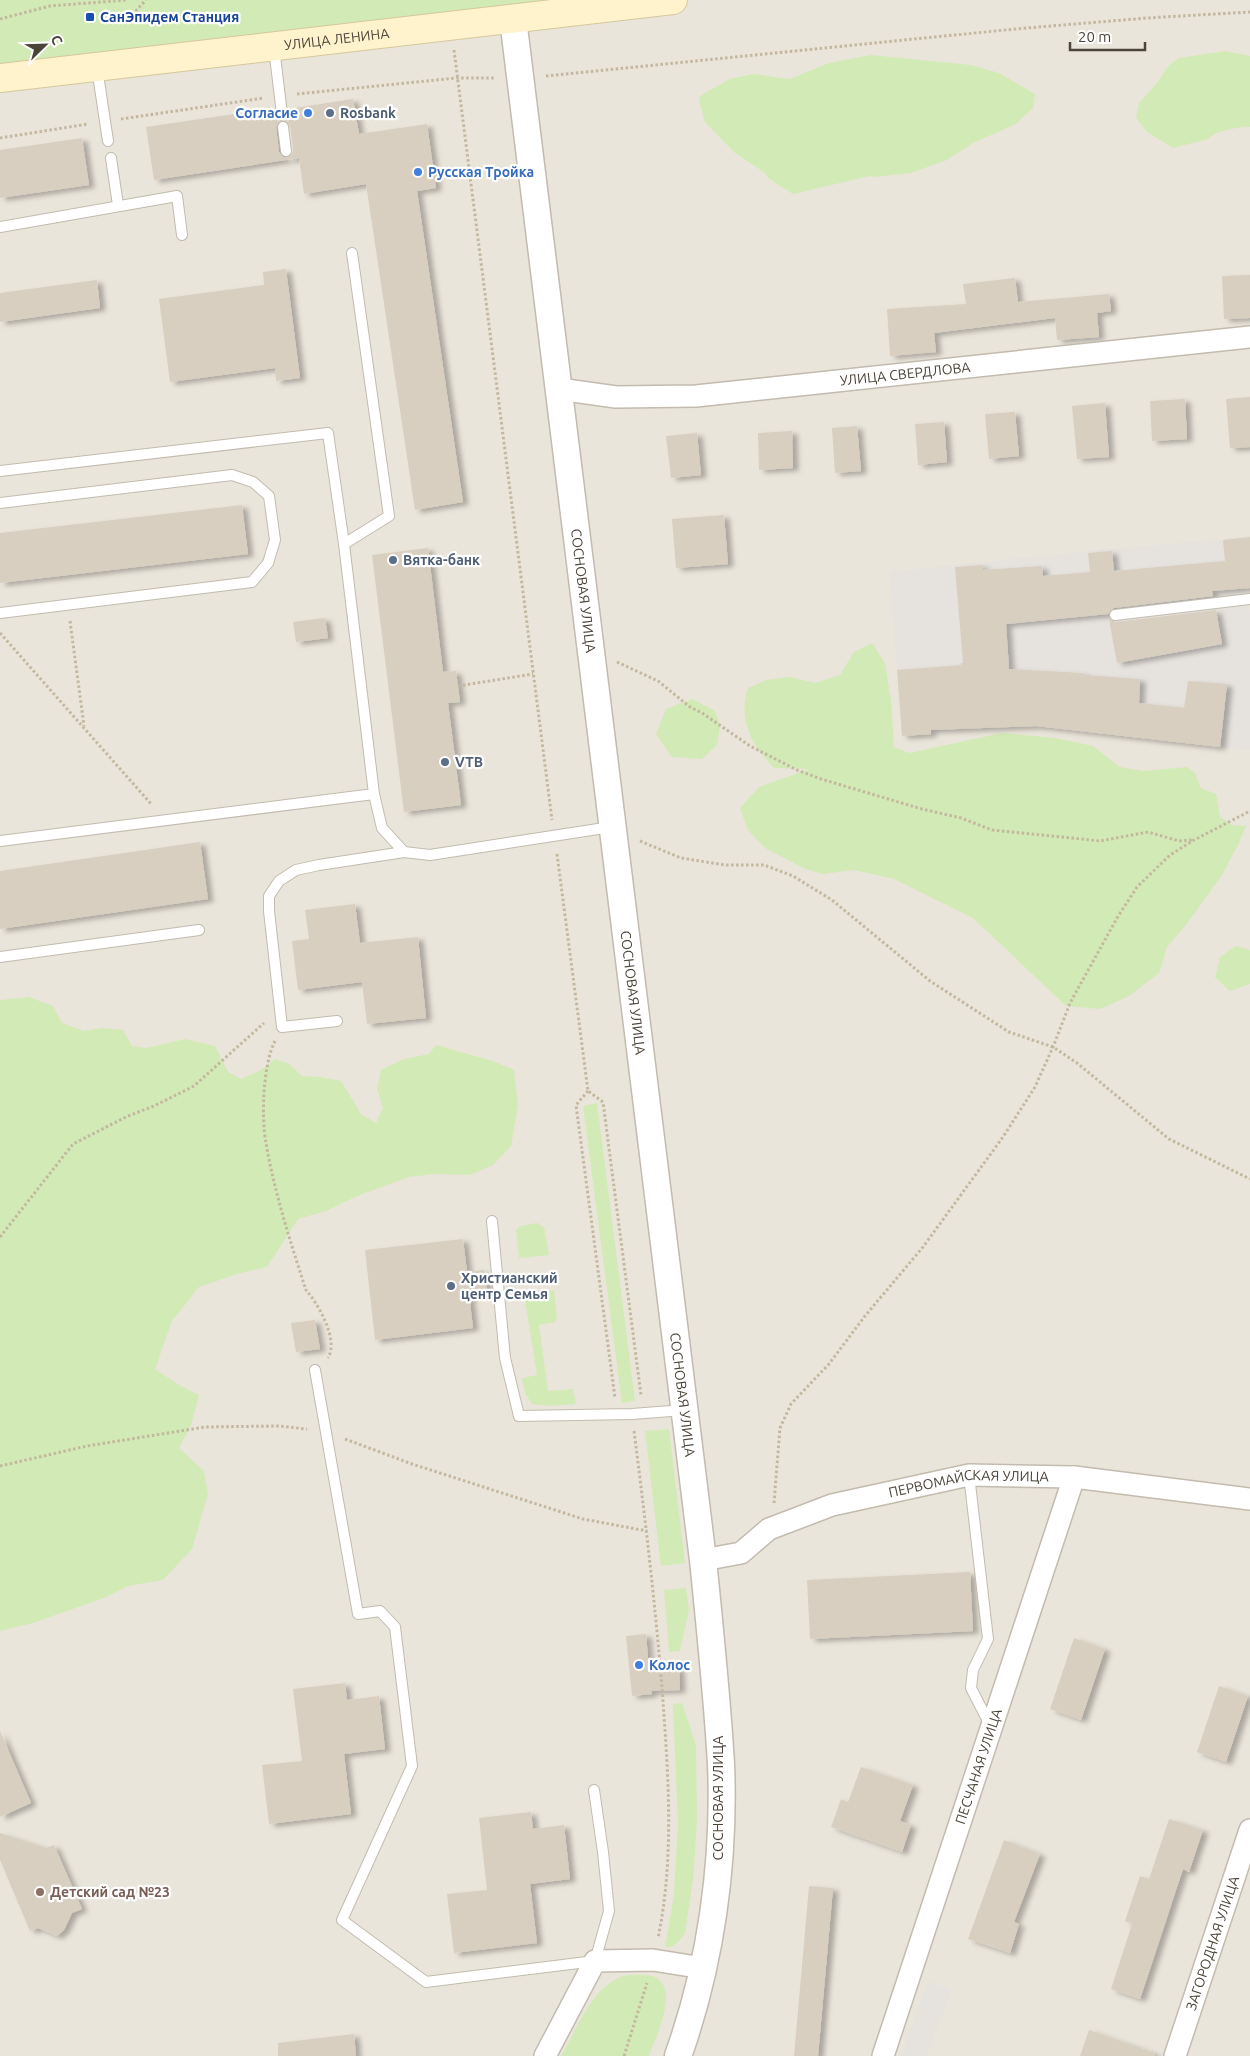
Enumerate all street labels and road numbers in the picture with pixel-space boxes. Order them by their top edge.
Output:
street label: УЛИЦА ЛЕНИНА [283,25,390,53]
street label: УЛИЦА СВЕРДЛОВА [839,359,971,389]
street label: СОСНОВАЯ УЛИЦА [568,528,599,654]
street label: СОСНОВАЯ УЛИЦА [617,930,649,1056]
street label: СОСНОВАЯ УЛИЦА [667,1332,698,1458]
street label: ПЕРВОМАЙСКАЯ УЛИЦА [887,1466,1049,1500]
street label: ПЕСЧАНАЯ УЛИЦА [952,1706,1005,1826]
street label: СОСНОВАЯ УЛИЦА [710,1736,726,1860]
street label: ЗАГОРОДНАЯ УЛИЦА [1183,1874,1242,2012]

